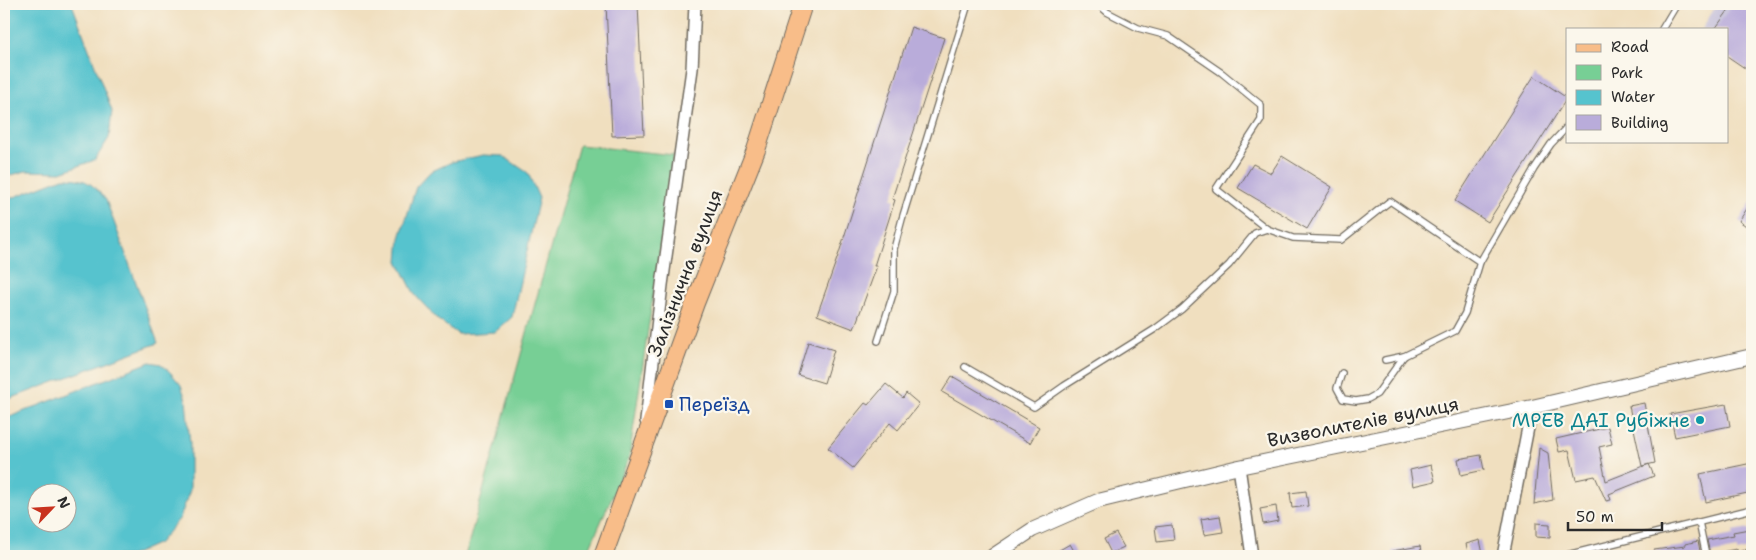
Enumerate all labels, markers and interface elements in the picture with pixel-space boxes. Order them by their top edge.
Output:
legend [1566,28,1728,142]
text: Road [1611,37,1649,57]
text: Park [1611,63,1643,83]
text: Water [1611,87,1655,107]
text: Building [1611,113,1668,133]
street label: Залізнична вулиця [642,186,728,360]
street label: Визволителів вулиця [1265,391,1461,453]
place label: Переїзд [679,392,750,417]
marker: Переїзд [663,398,675,410]
place label: МРЕВ ДАІ Рубіжне [1512,408,1690,433]
marker: МРЕВ ДАІ Рубіжне [1694,414,1706,426]
north arrow [28,482,78,532]
text: N [53,494,74,511]
scale bar [1568,500,1662,532]
text: 50 m [1576,507,1614,527]

